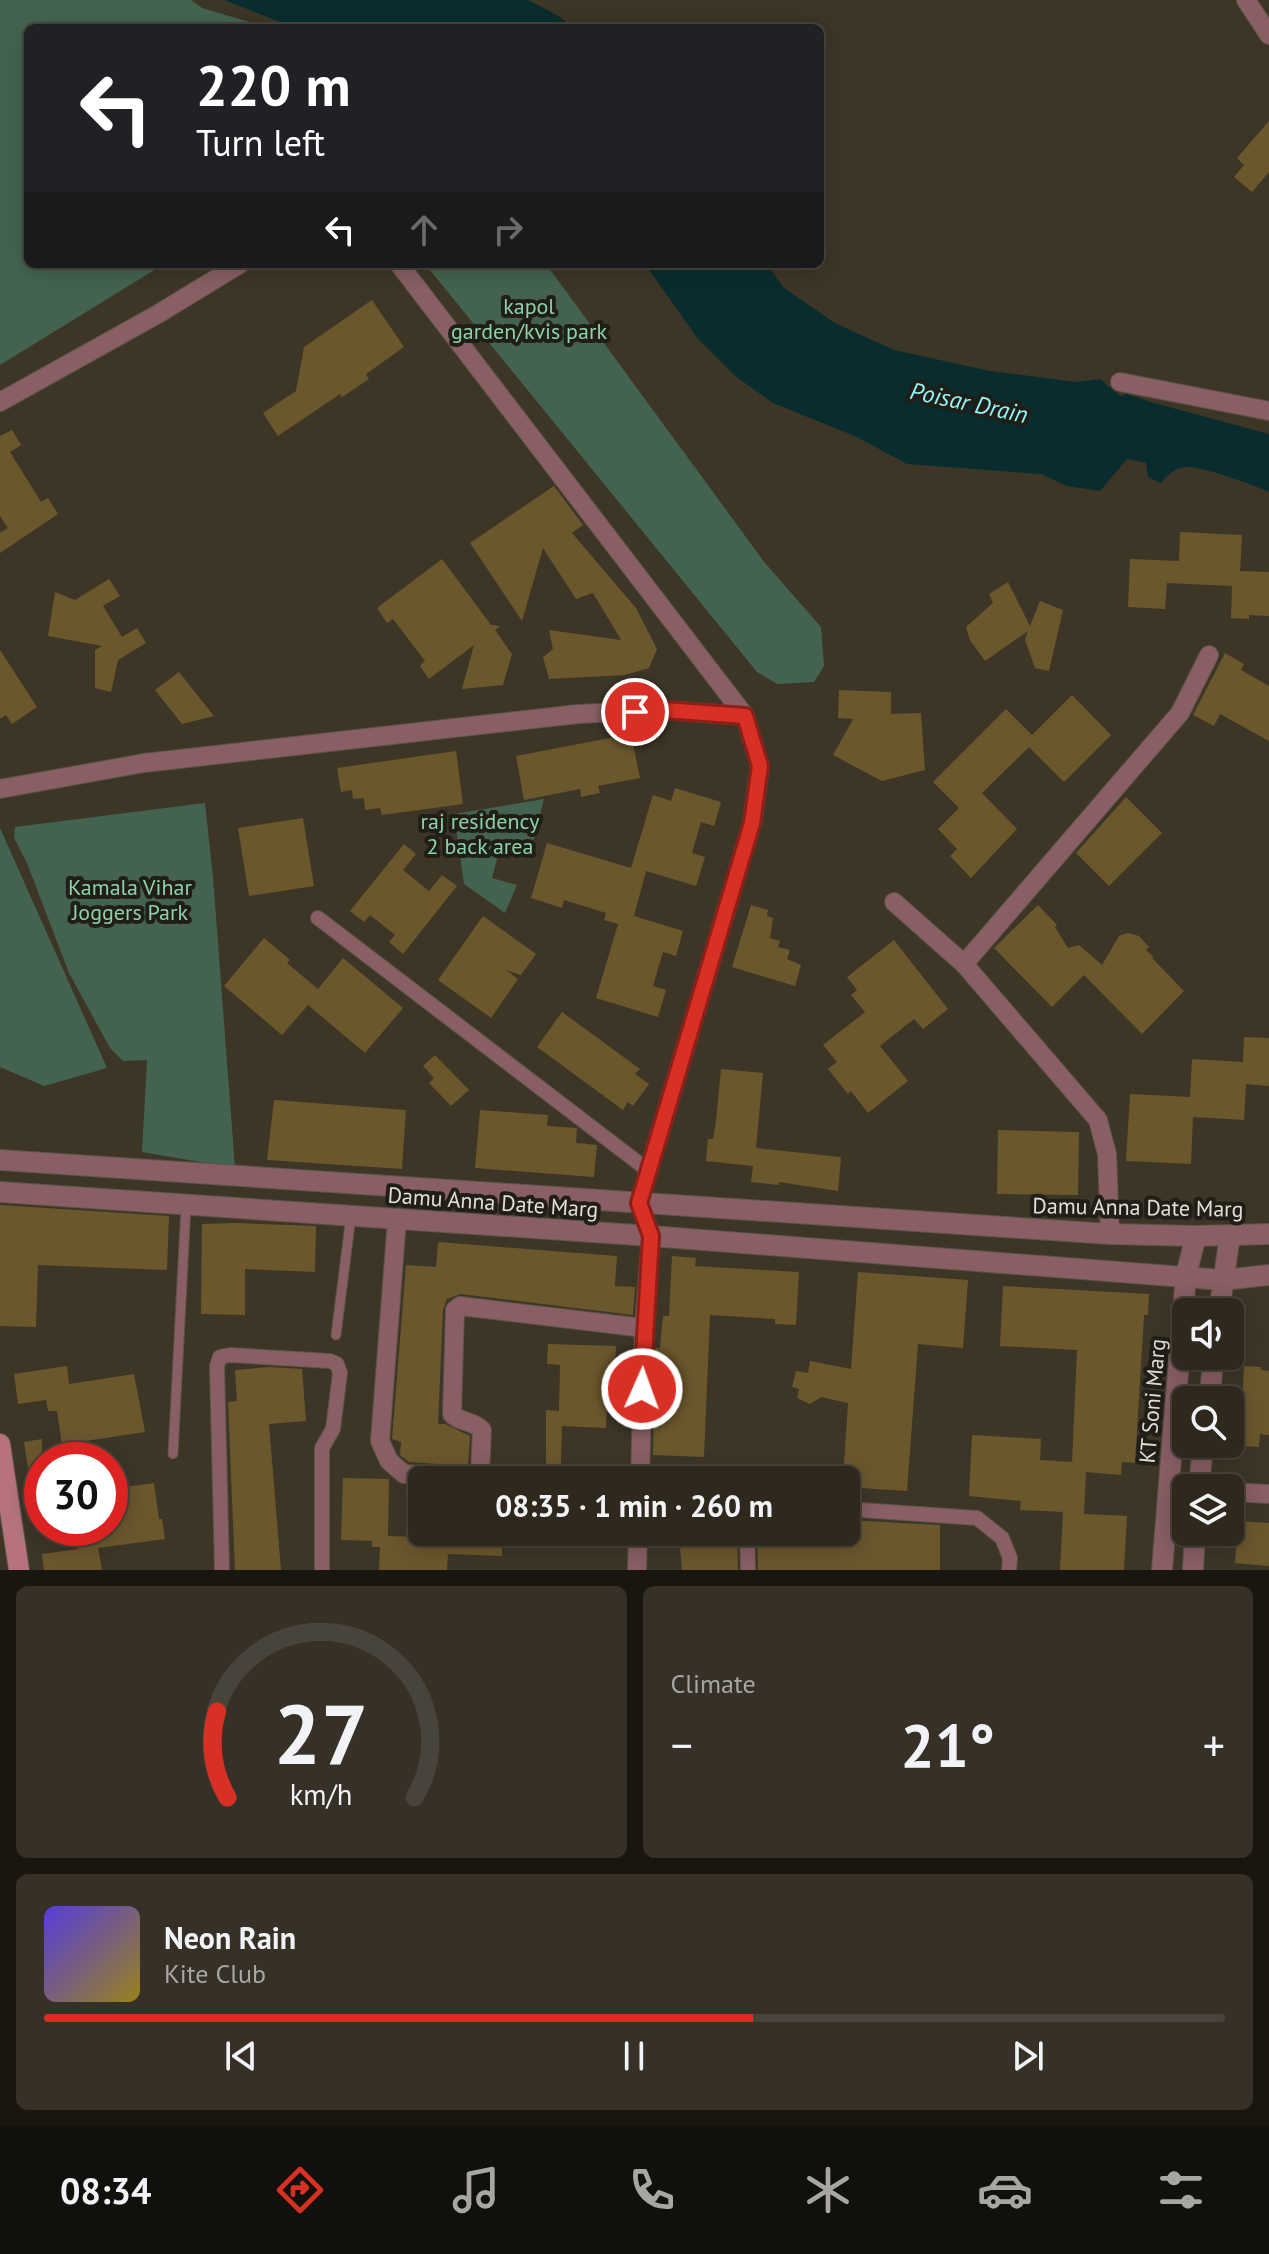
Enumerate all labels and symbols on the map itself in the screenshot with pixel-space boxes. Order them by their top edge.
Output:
park label: kapol garden/kvis park [451,292,607,345]
water label: Poisar Drain [907,375,1031,430]
pin [601,678,669,746]
park label: raj residency 2 back area [421,807,540,860]
park label: Kamala Vihar Joggers Park [68,873,192,926]
street label: Damu Anna Date Marg [387,1181,599,1223]
street label: Damu Anna Date Marg [1032,1191,1244,1223]
street label: KT Soni Marg [1133,1338,1171,1464]
position arrow [600,1347,684,1431]
speed limit sign: 30 [24,1442,128,1546]

